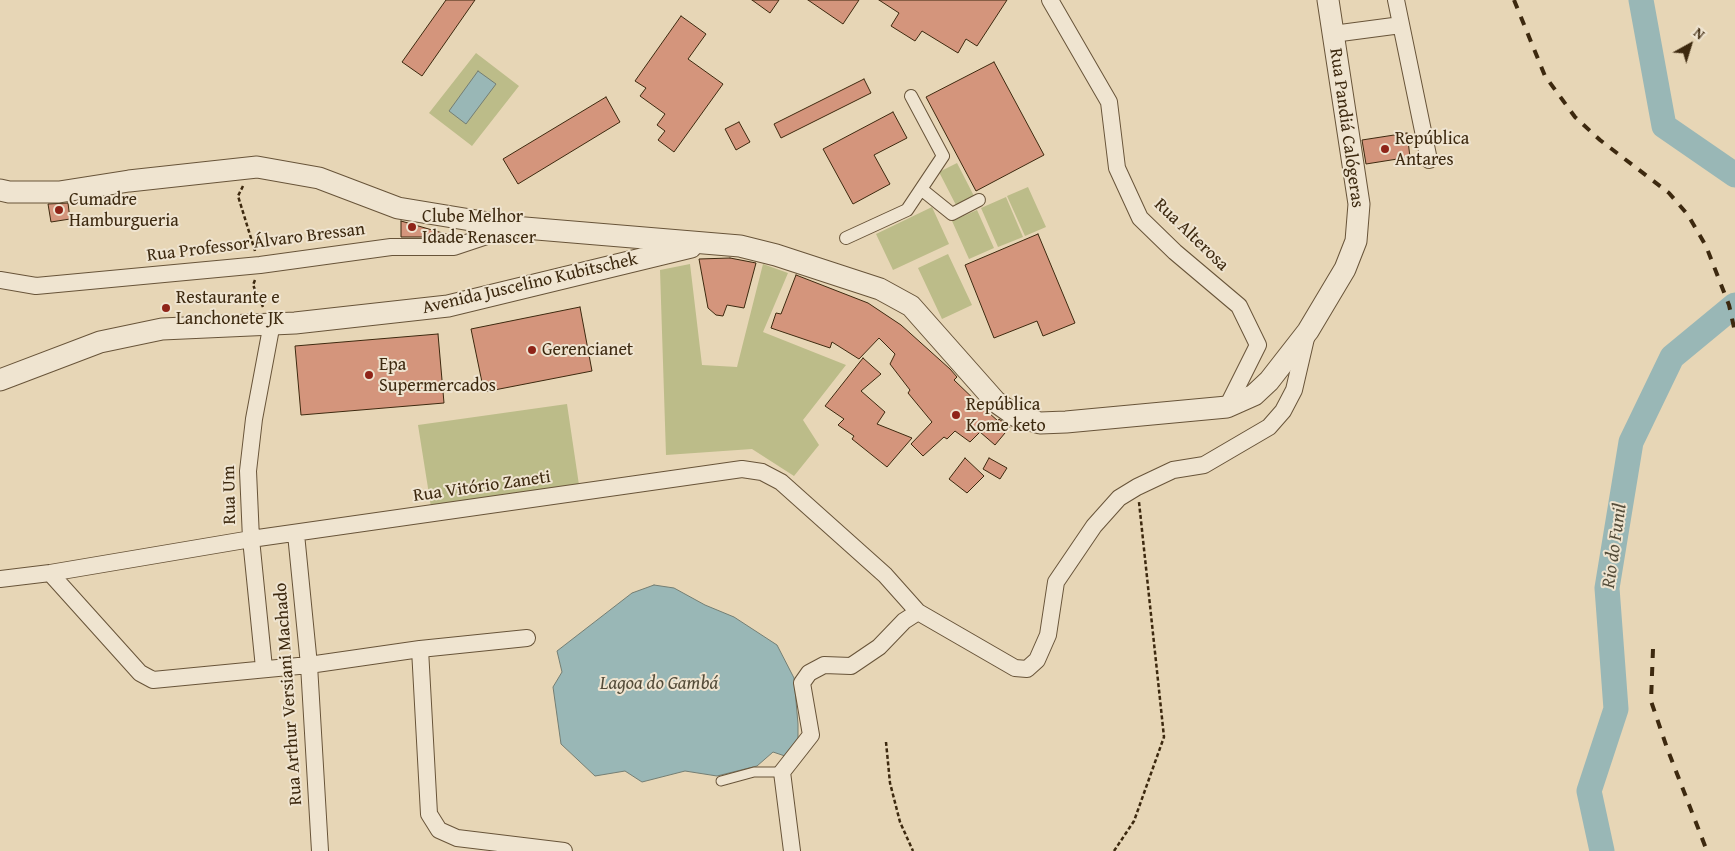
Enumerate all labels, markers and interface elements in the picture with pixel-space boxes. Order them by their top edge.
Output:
north arrow [1665,20,1715,70]
text: N [1690,23,1709,44]
street label: Rua Pandiá Calógeras [1324,47,1368,209]
place label: República Antares [1395,128,1469,170]
marker: República Antares [1379,143,1391,155]
place label: Cumadre Hamburgueria [69,189,179,232]
street label: Rua Alterosa [1149,194,1233,276]
marker: Cumadre Hamburgueria [53,204,65,216]
place label: Clube Melhor Idade Renascer [422,206,536,248]
street label: Rua Professor Álvaro Bressan [146,219,366,267]
marker: Clube Melhor Idade Renascer [406,221,418,233]
street label: Avenida Juscelino Kubitschek [420,249,640,319]
place label: Restaurante e Lanchonete JK [176,287,284,330]
marker: Restaurante e Lanchonete JK [160,302,172,314]
place label: Gerencianet [542,339,633,361]
marker: Gerencianet [526,344,538,356]
place label: Epa Supermercados [379,354,496,396]
marker: Epa Supermercados [363,369,375,381]
place label: República Kome keto [966,394,1046,436]
marker: República Kome keto [950,409,962,421]
street label: Rua Um [219,465,241,525]
street label: Rua Vitório Zaneti [412,467,552,507]
water label: Rio do Funil [1598,502,1632,590]
street label: Rua Arthur Versiani Machado [270,582,308,806]
water label: Lagoa do Gambá [600,673,718,695]

